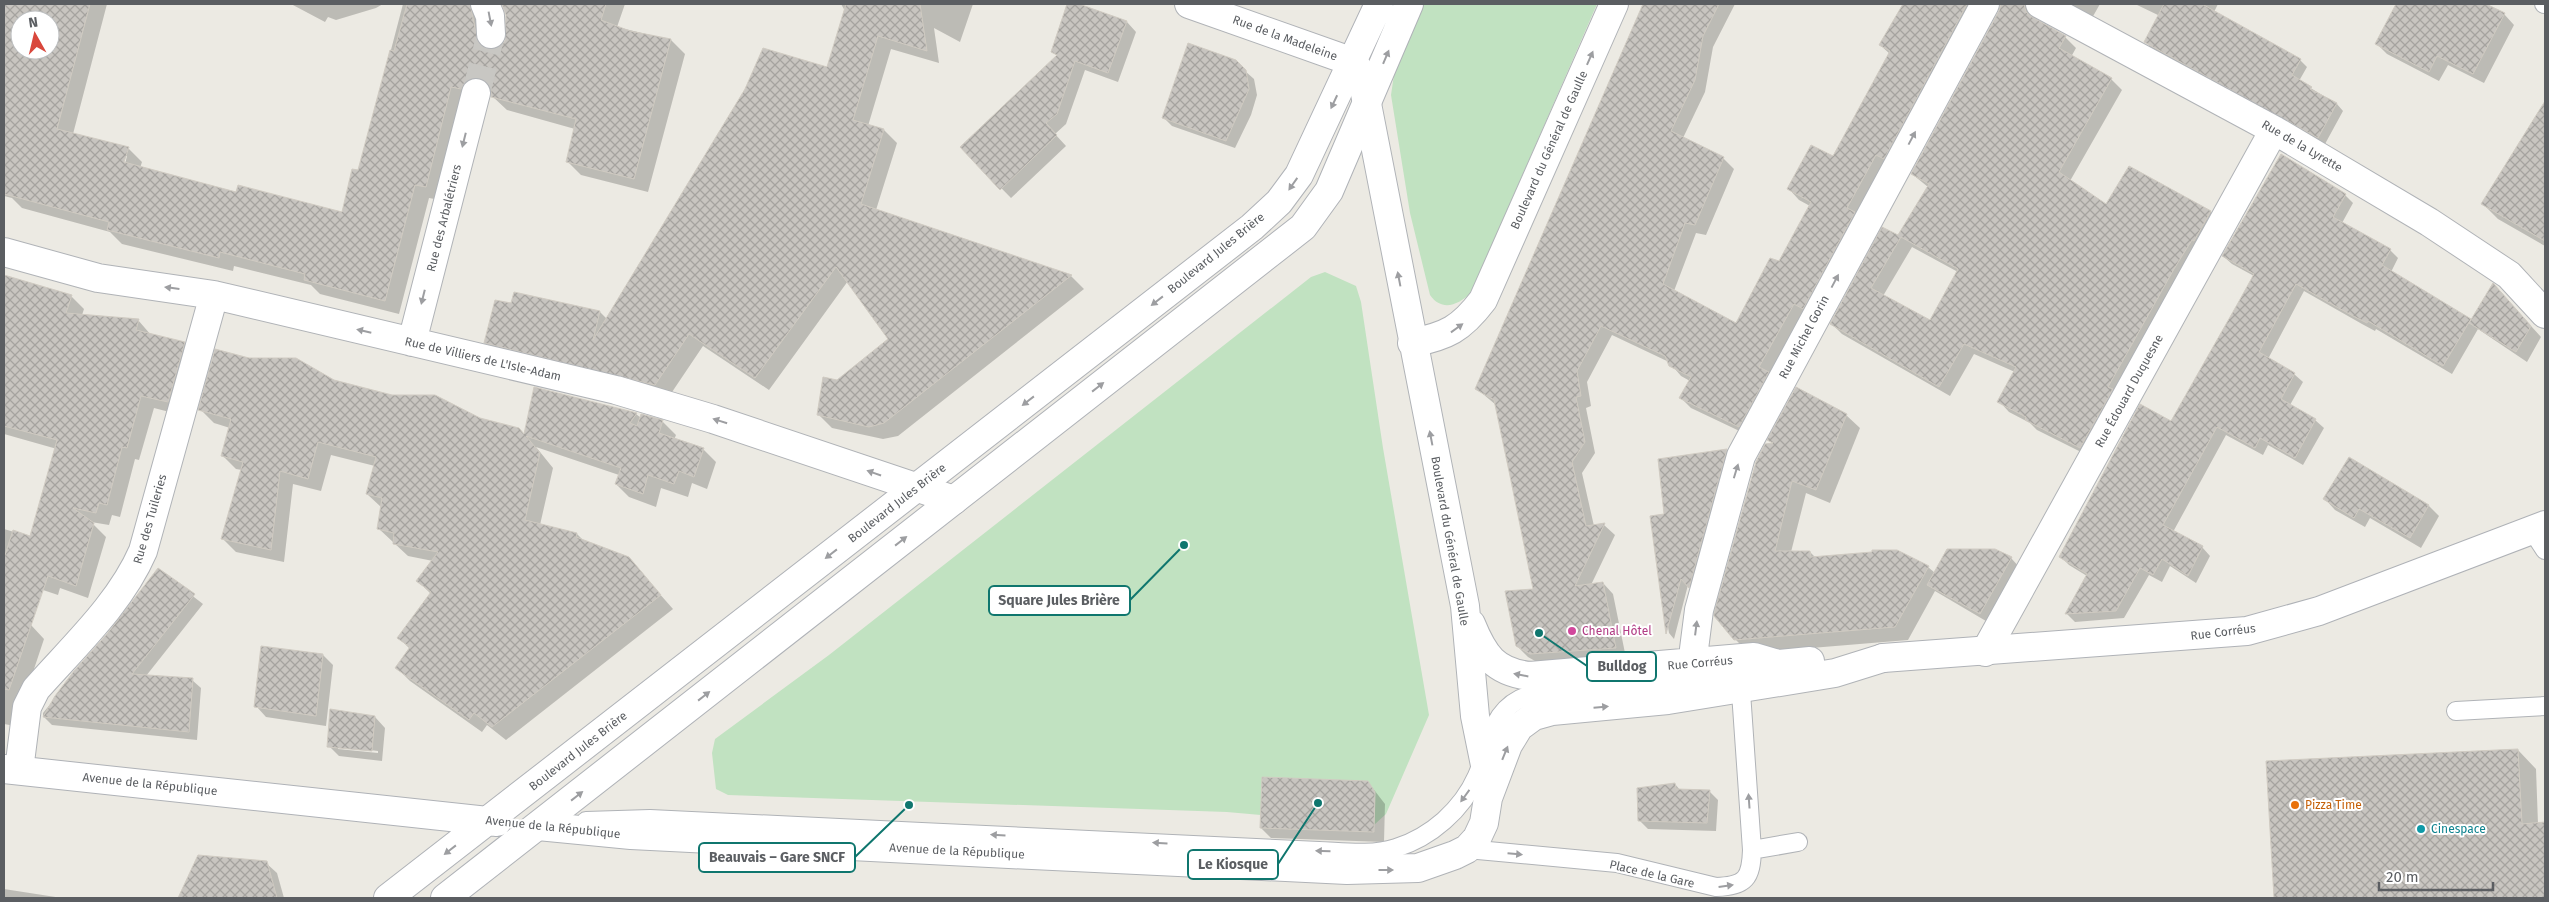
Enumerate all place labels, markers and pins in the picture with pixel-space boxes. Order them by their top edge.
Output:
callout: Square Jules Brière [989,586,1130,615]
place label: Chenal Hôtel [1582,624,1652,638]
marker: Chenal Hôtel [1566,625,1578,637]
callout: Bulldog [1587,652,1656,681]
place label: Pizza Time [2305,798,2362,812]
marker: Pizza Time [2289,799,2301,811]
place label: Cinespace [2431,822,2486,836]
marker: Cinespace [2415,823,2427,835]
callout: Beauvais – Gare SNCF [699,843,855,872]
callout: Le Kiosque [1188,850,1278,879]

